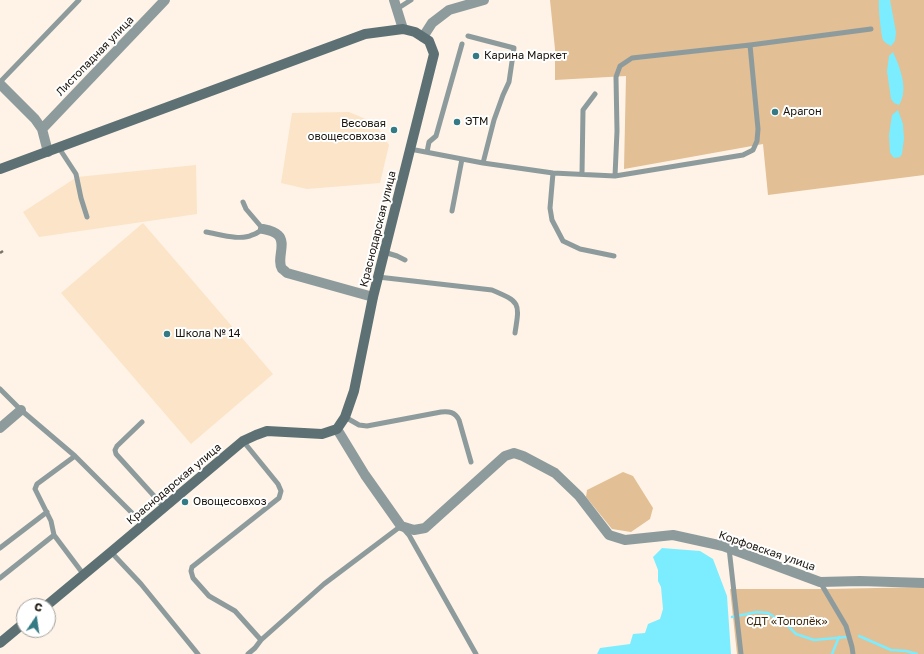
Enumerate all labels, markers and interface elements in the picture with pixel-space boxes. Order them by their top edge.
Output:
street label: Листопадная улица [53,13,137,99]
place label: Карина Маркет [484,49,567,63]
marker: Карина Маркет [471,51,481,61]
place label: Арагон [783,105,822,119]
marker: Арагон [770,107,780,117]
place label: ЭТМ [465,115,489,129]
place label: Весовая овощесовхоза [308,117,386,143]
marker: ЭТМ [452,117,462,127]
marker: Весовая овощесовхоза [389,125,399,135]
street label: Краснодарская улица [357,170,399,288]
place label: Школа № 14 [175,327,241,341]
marker: Школа № 14 [162,329,172,339]
street label: Краснодарская улица [124,441,224,527]
place label: Овощесовхоз [193,495,266,509]
marker: Овощесовхоз [180,497,190,507]
street label: Корфовская улица [717,528,817,574]
north arrow [16,598,56,638]
text: С [33,600,44,614]
park label: СДТ «Тополёк» [746,615,828,629]

